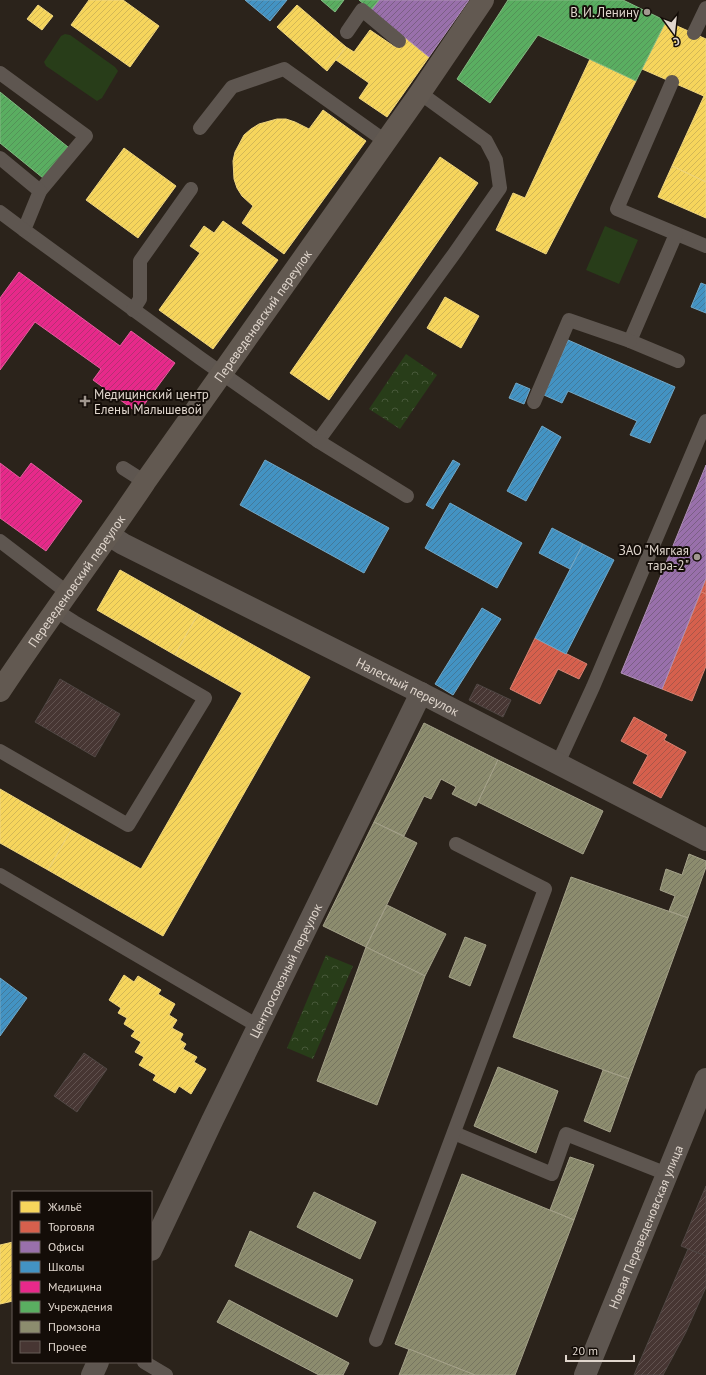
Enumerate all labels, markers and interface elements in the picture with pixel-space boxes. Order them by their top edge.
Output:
place label: В. И. Ленину [570,4,639,21]
marker: В. И. Ленину [642,7,652,17]
north arrow [654,12,694,52]
text: С [672,34,681,49]
street label: Переведеновский переулок [210,246,316,386]
place label: Медицинский центр Елены Малышевой [94,386,209,418]
marker: Медицинский центр Елены Малышевой [79,395,91,407]
street label: Переведеновский переулок [24,511,130,651]
place label: ЗАО "Мягкая тара-2" [619,542,689,574]
marker: ЗАО "Мягкая тара-2" [692,552,702,562]
street label: Налесный переулок [353,654,462,720]
street label: Центросоюзный переулок [246,900,326,1041]
street label: Новая Переведеновская улица [605,1143,687,1312]
legend [12,1191,152,1363]
text: Жильё [47,1199,82,1214]
text: Торговля [48,1219,94,1234]
text: Офисы [48,1239,84,1254]
text: Школы [48,1259,84,1274]
text: Медицина [48,1279,102,1294]
text: Учреждения [48,1299,112,1314]
text: Промзона [48,1319,101,1334]
scale bar [566,1337,634,1363]
text: Прочее [48,1339,87,1354]
text: 20 m [572,1343,598,1358]

